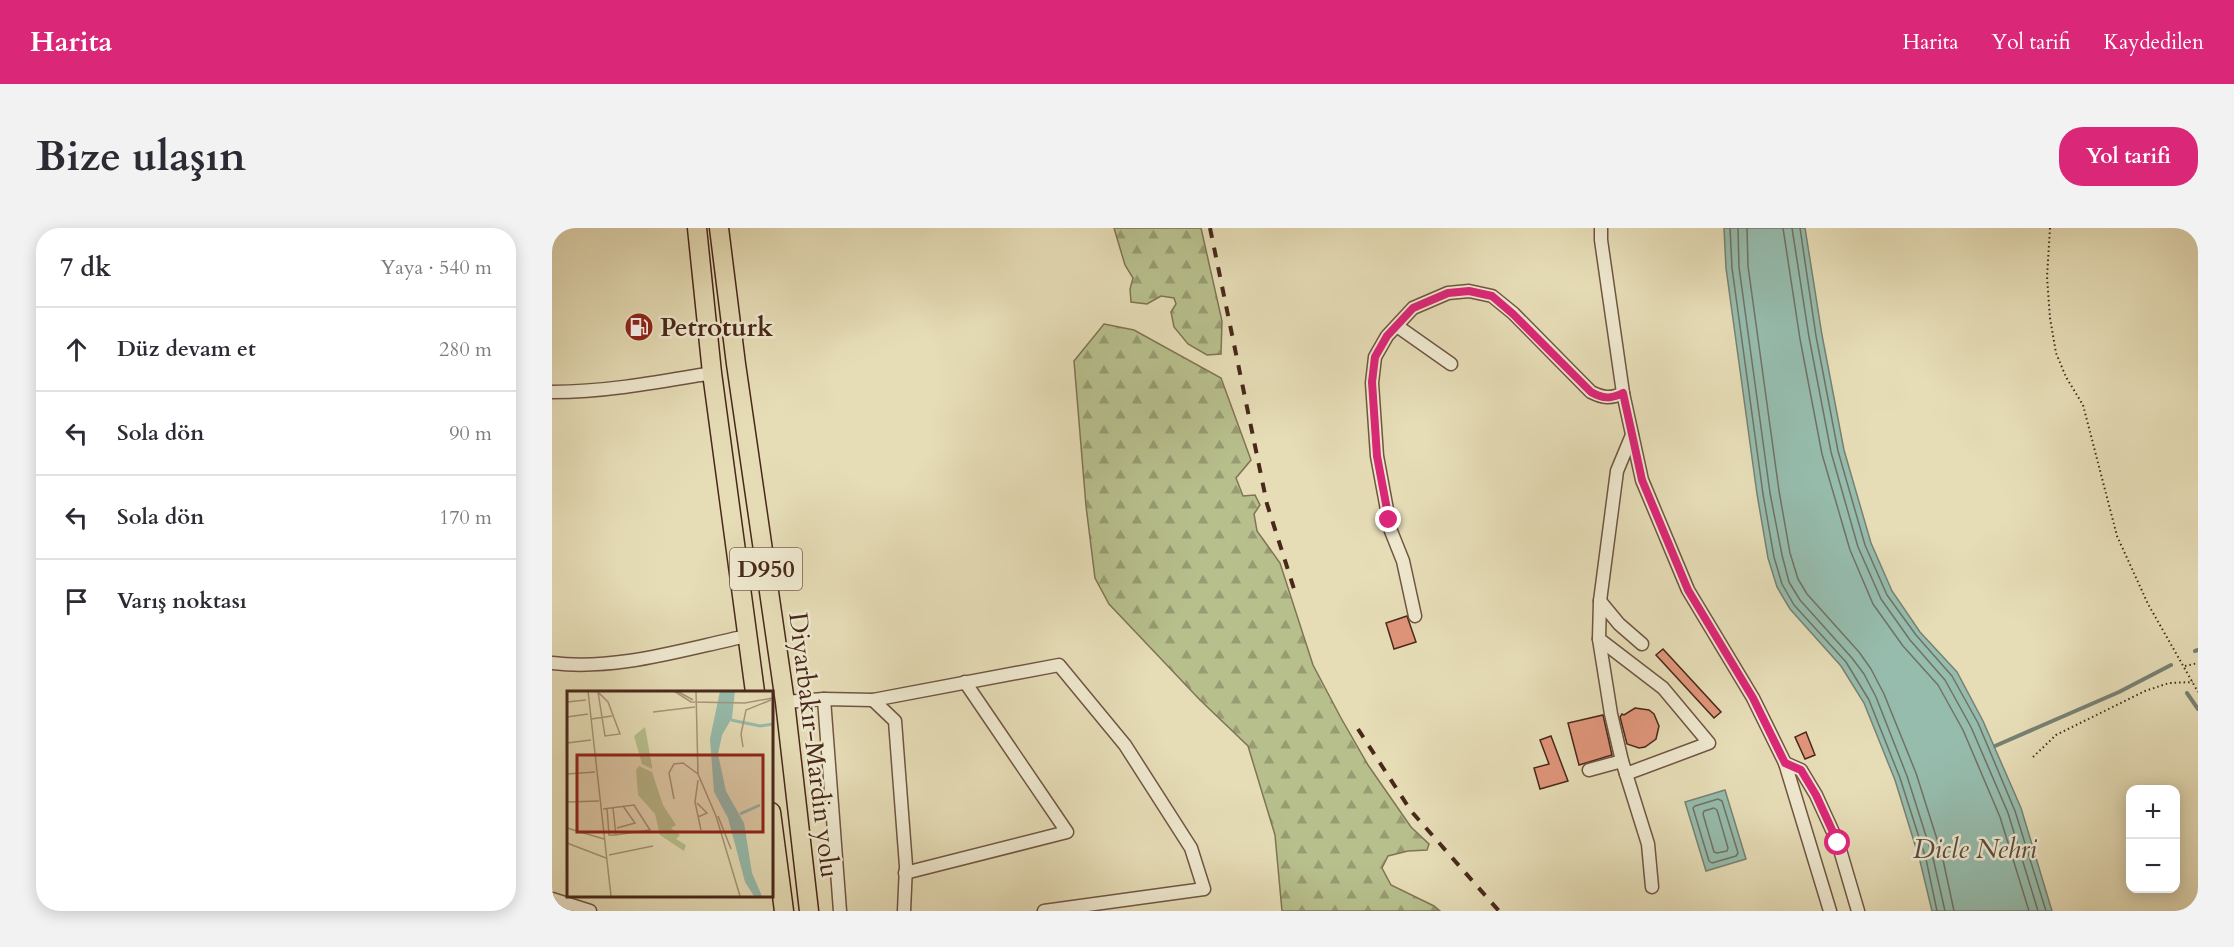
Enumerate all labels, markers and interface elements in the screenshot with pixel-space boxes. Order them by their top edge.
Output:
text: Harita [30,23,113,61]
text: Harita [1903,28,1959,57]
text: Yol tarifi [1992,28,2071,57]
text: Kaydedilen [2104,28,2204,57]
button: Yol tarifi [2059,127,2198,186]
text: Bize ulaşın [36,128,246,185]
text: 7 dk [60,250,111,285]
text: Yaya · 540 m [380,254,492,281]
place label: Petroturk [660,310,774,345]
fuel station icon: Petroturk [623,311,655,343]
icon: ahead [60,333,93,366]
text: Düz devam et [117,334,256,364]
text: 280 m [439,336,492,363]
icon: left [60,417,93,450]
text: Sola dön [117,418,204,448]
text: 90 m [449,420,492,447]
icon: left [60,501,93,534]
text: Sola dön [117,502,204,532]
text: 170 m [439,504,492,531]
route end [1375,506,1401,532]
road number: D950 [730,548,802,590]
icon: arrive [60,585,93,618]
text: Varış noktası [117,586,247,616]
street label: Diyarbakır-Mardin yolu [780,610,848,880]
inset map [567,691,772,896]
map controls [2126,785,2180,893]
button: + [2126,785,2180,839]
route start [1824,829,1850,855]
water label: Dicle Nehri [1913,831,2038,868]
button: − [2126,839,2180,893]

